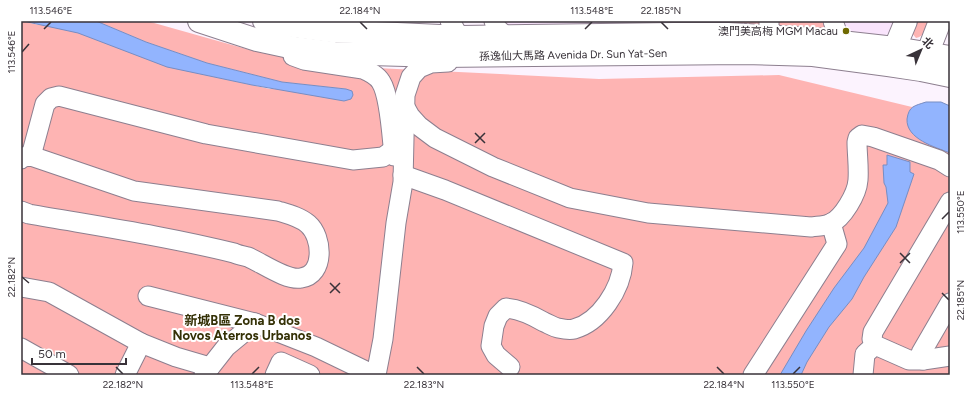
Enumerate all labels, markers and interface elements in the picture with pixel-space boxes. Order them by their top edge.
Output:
text: 113.546°E [29,4,73,17]
text: 22.184°N [339,4,381,17]
text: 113.548°E [570,4,614,17]
text: 22.185°N [641,4,681,17]
place label: 澳門美高梅 MGM Macau [718,25,838,38]
marker: 澳門美高梅 MGM Macau [841,26,851,36]
text: 113.546°E [5,30,18,74]
north arrow [901,30,941,70]
text: 北 [919,35,936,52]
street label: 孫逸仙大馬路 Avenida Dr. Sun Yat-Sen [479,47,667,63]
text: 113.550°E [954,190,967,234]
text: 22.182°N [5,257,18,297]
text: 22.185°N [954,280,967,320]
district label: 新城B區 Zona B dos Novos Aterros Urbanos [173,313,311,343]
scale bar [32,340,126,366]
text: 50 m [38,347,66,361]
text: 22.182°N [103,378,143,391]
text: 113.548°E [230,378,274,391]
text: 22.183°N [404,378,444,391]
text: 22.184°N [703,378,745,391]
text: 113.550°E [771,378,815,391]

